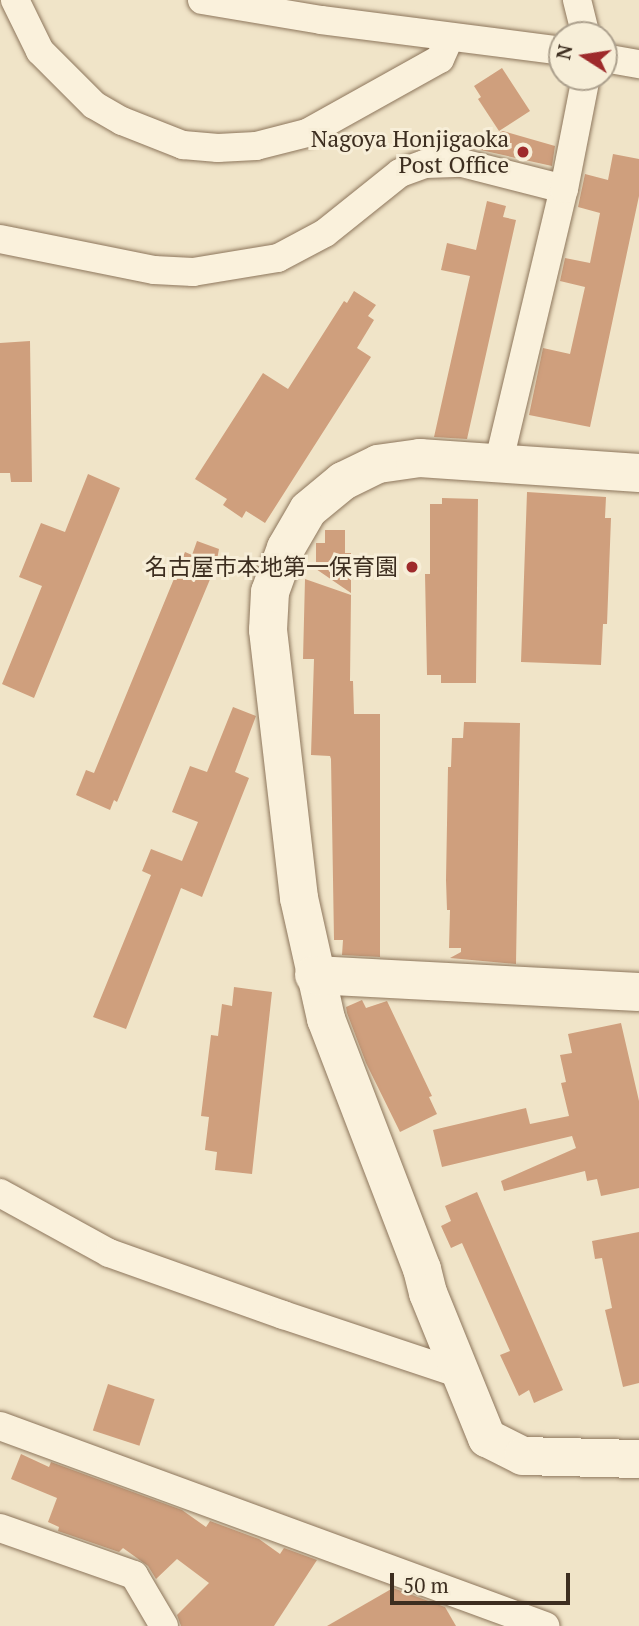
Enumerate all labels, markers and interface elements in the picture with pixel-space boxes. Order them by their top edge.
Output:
north arrow [548,21,618,91]
text: N [550,42,578,62]
place label: Nagoya Honjigaoka Post Office [311,125,509,179]
marker: Nagoya Honjigaoka Post Office [515,144,531,160]
place label: 名古屋市本地第一保育園 [145,553,398,581]
marker: 名古屋市本地第一保育園 [404,559,420,575]
scale bar [394,1560,574,1604]
text: 50 m [403,1571,449,1599]

